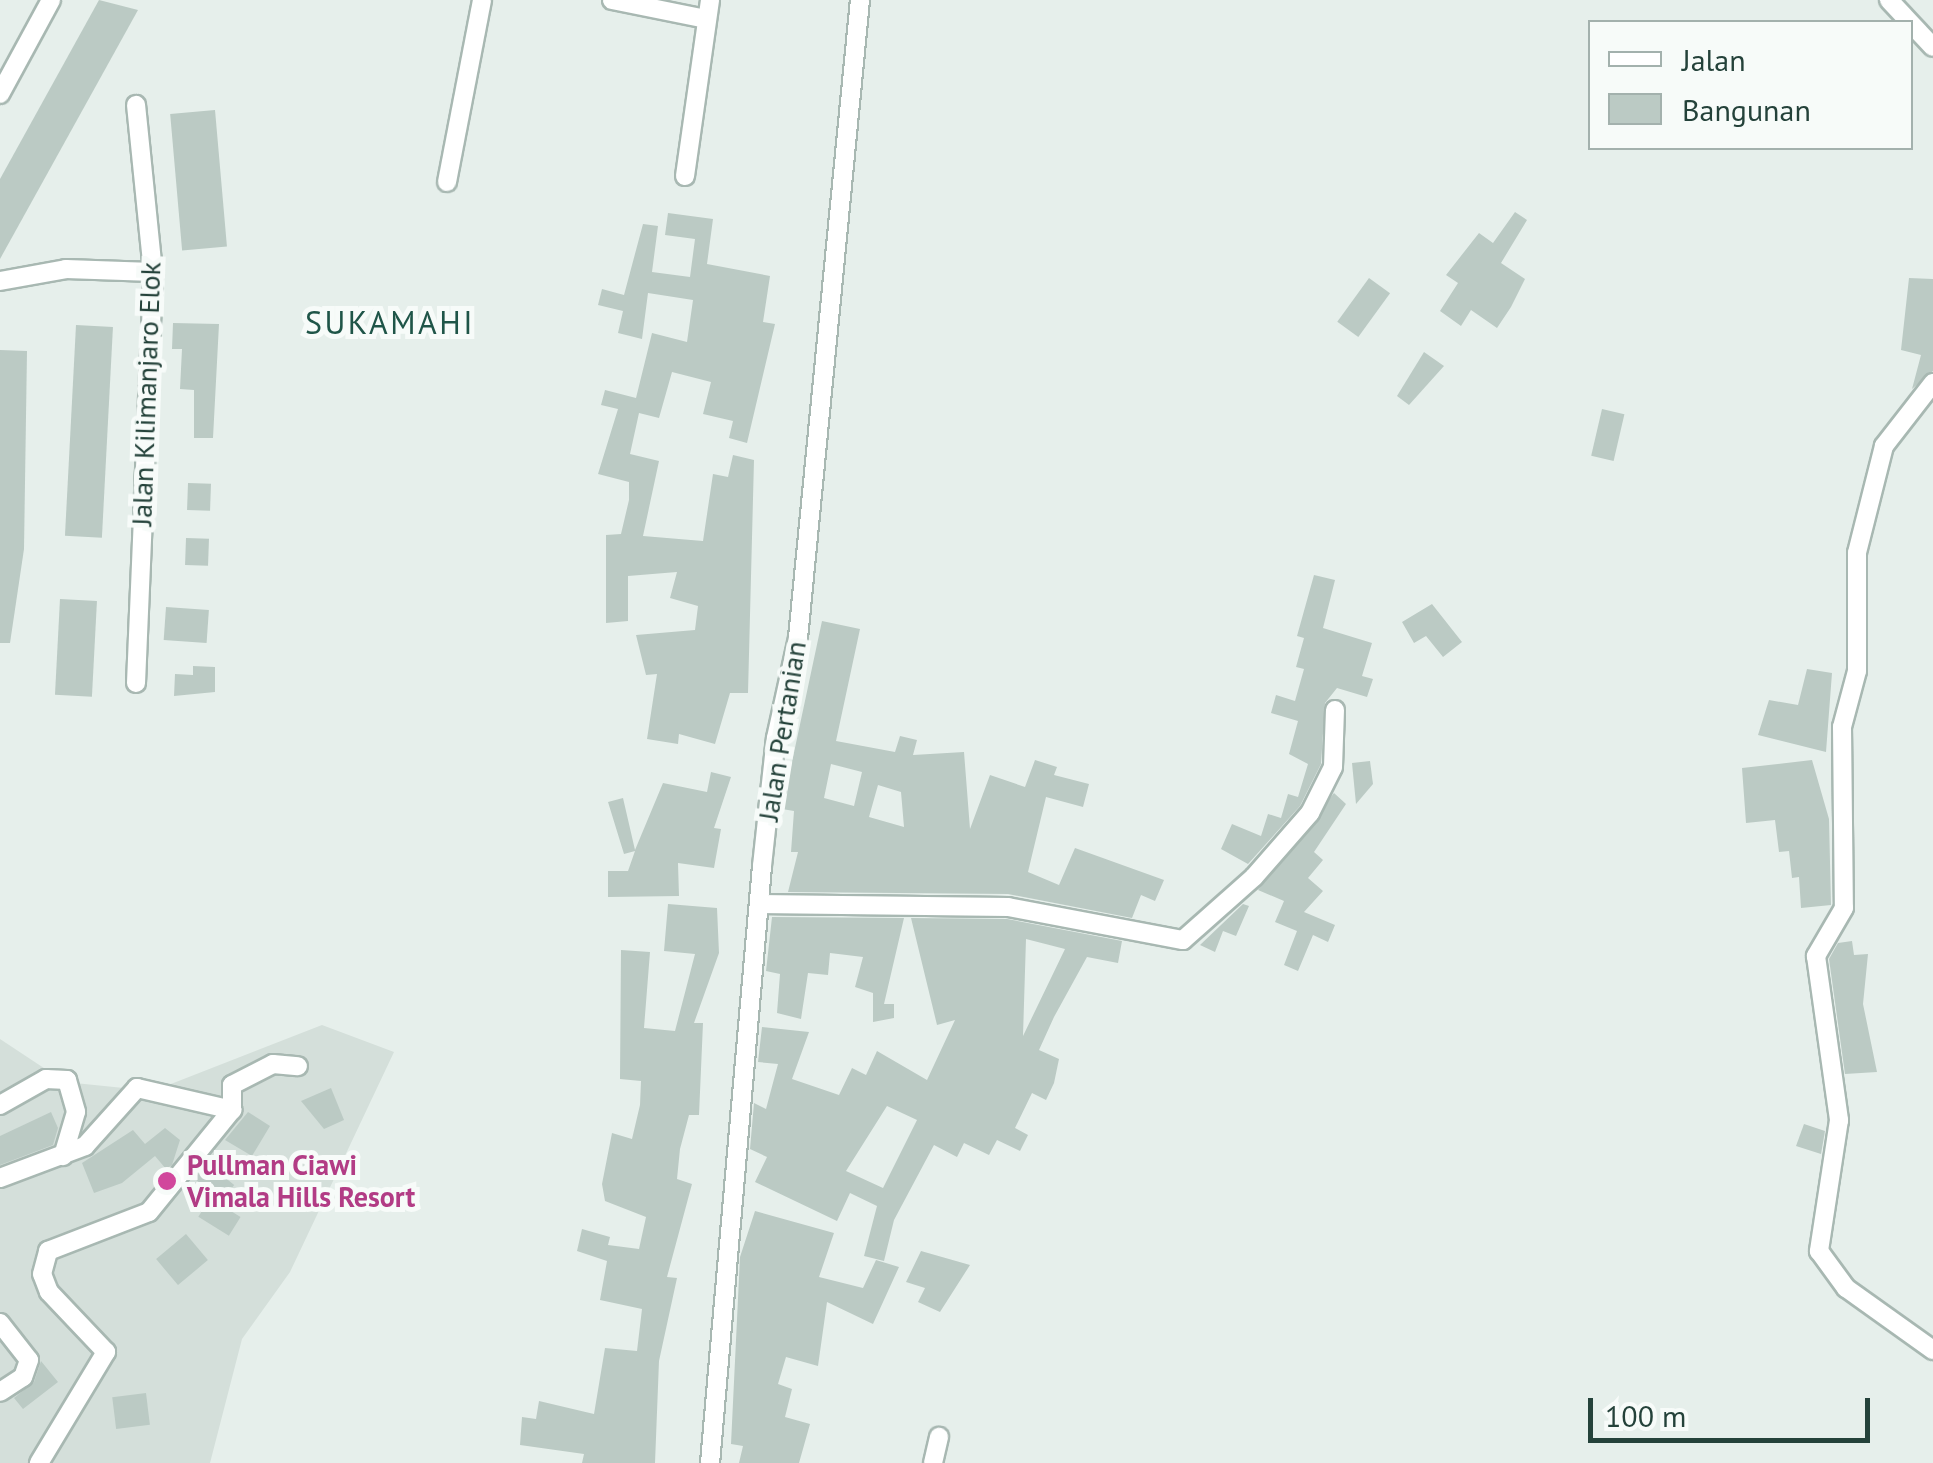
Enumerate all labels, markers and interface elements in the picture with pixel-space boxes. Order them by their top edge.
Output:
legend [1588,20,1913,150]
text: Jalan [1682,40,1746,79]
text: Bangunan [1682,90,1811,129]
street label: Jalan Kilimanjaro Elok [125,261,167,527]
district label: SUKAMAHI [305,303,475,341]
street label: Jalan Pertanian [751,639,813,823]
place label: Pullman Ciawi Vimala Hills Resort [187,1148,415,1214]
marker: Pullman Ciawi Vimala Hills Resort [156,1170,178,1192]
scale bar [1593,1378,1876,1440]
text: 100 m [1605,1396,1686,1435]

